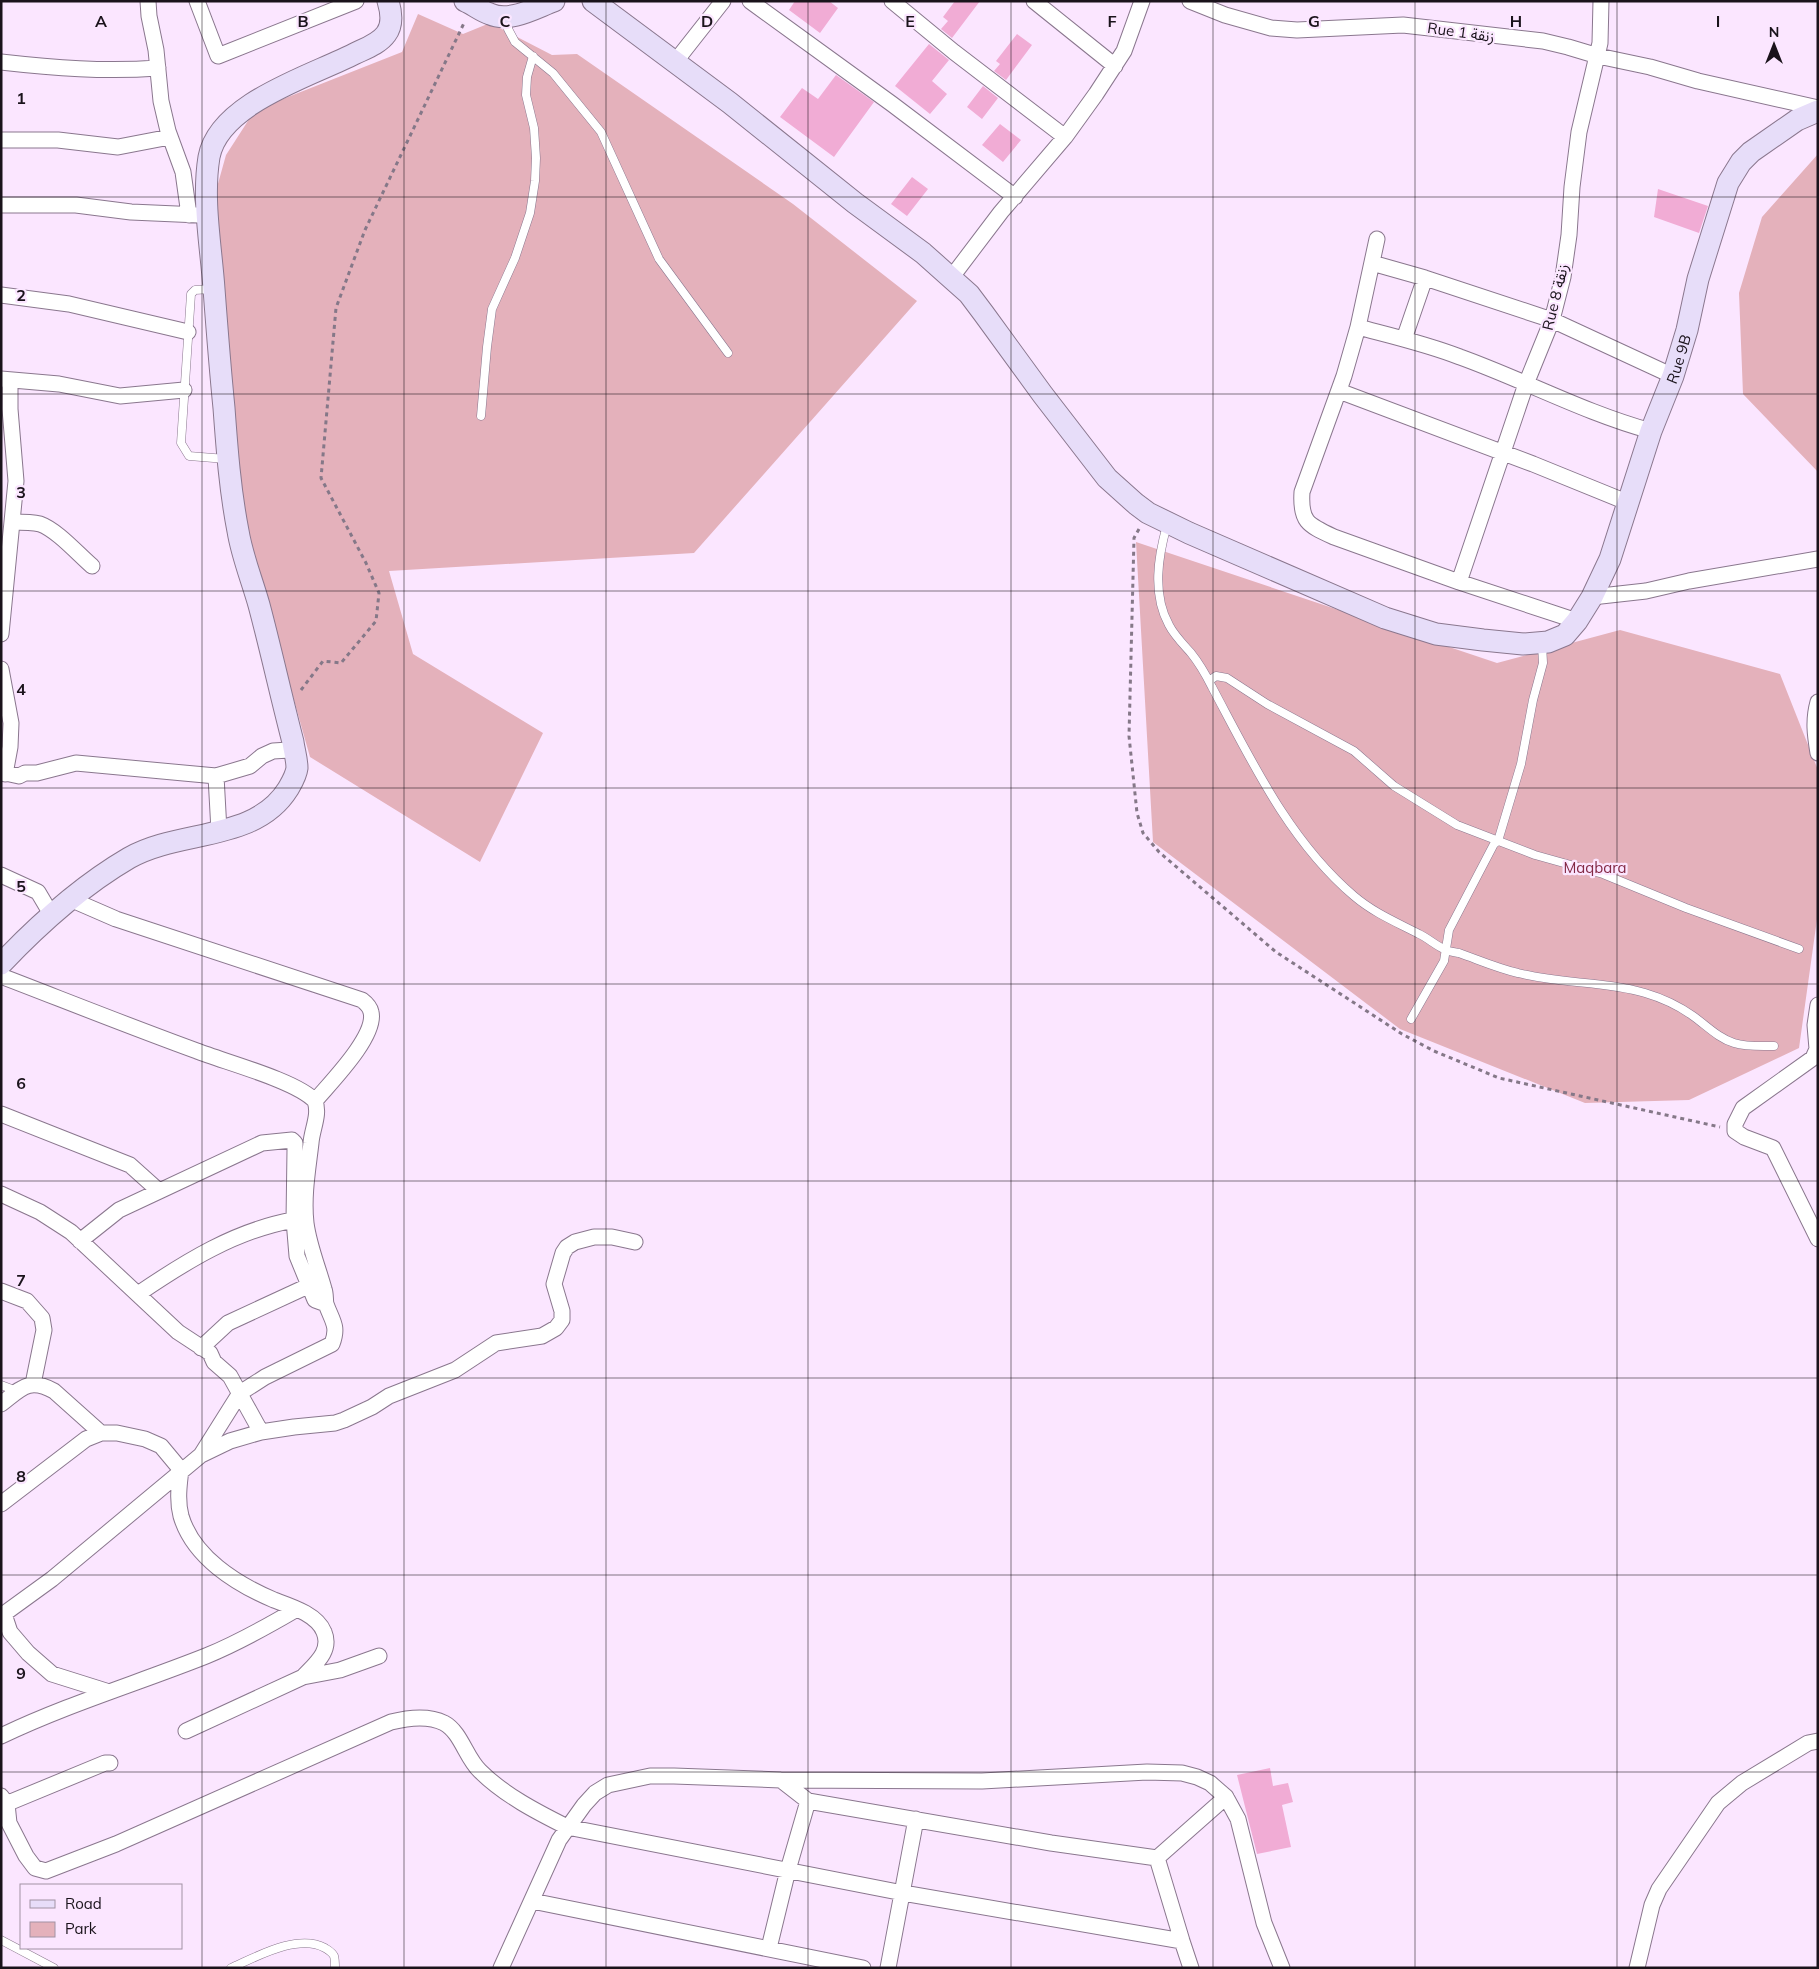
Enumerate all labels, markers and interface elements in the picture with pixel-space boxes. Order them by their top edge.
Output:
text: A [95,11,107,31]
text: B [297,11,309,31]
text: C [500,11,511,31]
text: D [701,11,713,31]
text: E [905,11,915,31]
text: F [1107,11,1117,31]
text: G [1308,11,1320,31]
text: H [1510,11,1522,31]
text: I [1716,11,1720,31]
street label: Rue 1 زنقة [1426,18,1496,46]
north arrow [1749,20,1799,70]
text: N [1769,23,1779,41]
text: 1 [16,88,26,108]
street label: Rue 8 زنقة [1538,262,1572,332]
text: 2 [16,285,26,305]
street label: Rue 9B [1661,332,1695,386]
text: 3 [16,482,26,502]
text: 4 [16,679,26,699]
park label: Maqbara [1563,858,1627,877]
text: 5 [16,876,26,896]
text: 6 [16,1073,26,1093]
text: 7 [16,1270,26,1290]
text: 8 [16,1466,26,1486]
text: 9 [16,1663,26,1683]
legend [20,1884,182,1949]
text: Road [65,1894,102,1913]
text: Park [65,1919,97,1938]

